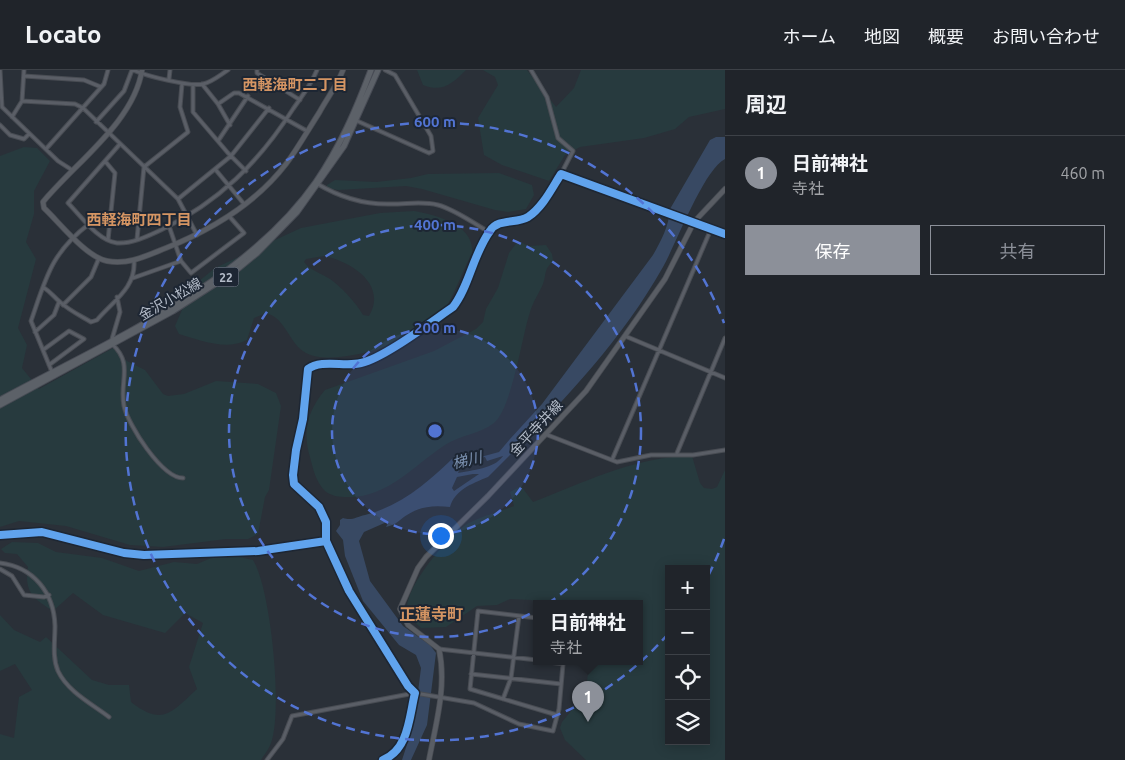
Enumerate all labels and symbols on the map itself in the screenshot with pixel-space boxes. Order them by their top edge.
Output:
district label: 西軽海町二丁目 [242,76,348,93]
text: 600 m [414,113,456,130]
district label: 西軽海町四丁目 [86,211,192,228]
text: 400 m [414,216,456,233]
road number: 22 [214,268,238,286]
street label: 金沢小松線 [136,275,204,323]
text: 200 m [414,319,456,336]
street label: 金平寺井線 [506,397,566,459]
centre of rings [426,422,444,440]
water label: 梯川 [450,448,485,472]
your location [428,523,454,549]
district label: 正蓮寺町 [399,605,463,623]
pin: 1 [572,681,604,722]

